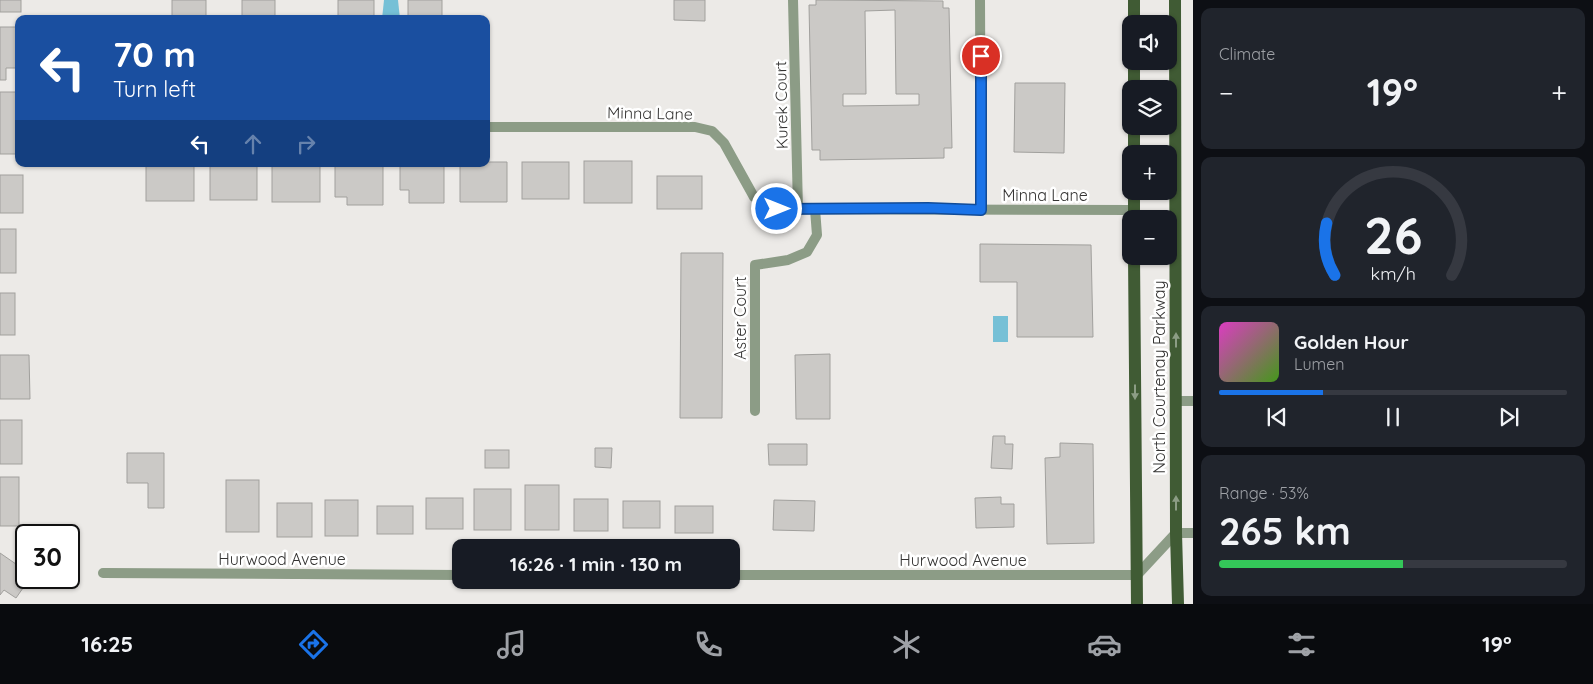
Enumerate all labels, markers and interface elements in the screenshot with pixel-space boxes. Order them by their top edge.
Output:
map controls [1122,15,1177,265]
button: sound [1122,15,1177,70]
text: 70 m [113,32,196,76]
icon: left [30,35,95,100]
pin [960,35,1002,77]
icon: arrive [967,42,995,70]
text: Climate [1219,44,1275,64]
street label: Kurek Court [770,61,792,149]
text: 19° [1367,68,1418,116]
text: Turn left [113,75,196,103]
text: − [1219,75,1234,110]
text: + [1551,75,1567,110]
button: layers [1122,80,1177,135]
street label: Minna Lane [607,102,693,124]
icon: left [186,130,214,158]
icon: ahead [239,130,267,158]
icon: right [292,130,320,158]
button: + [1122,145,1177,200]
position arrow [750,182,802,234]
street label: Minna Lane [1002,185,1088,205]
text: 26 [1364,202,1422,267]
button: − [1122,210,1177,265]
text: km/h [1370,262,1416,284]
street label: Aster Court [730,276,750,360]
street label: North Courtenay Parkway [1149,280,1169,474]
text: Golden Hour [1294,330,1409,354]
one-way arrow [1172,332,1180,348]
text: Lumen [1294,354,1345,374]
one-way arrow [1131,385,1139,401]
icon: previous [1263,403,1291,431]
icon: pause [1379,403,1407,431]
icon: next [1495,403,1523,431]
text: Range · 53% [1219,483,1309,503]
one-way arrow [1172,495,1180,511]
text: 265 km [1219,507,1351,555]
speed limit sign: 30 [15,524,80,589]
street label: Hurwood Avenue [218,549,346,569]
street label: Hurwood Avenue [899,550,1027,570]
text: 16:26 · 1 min · 130 m [510,552,682,576]
icon: directions [296,627,331,662]
icon: music [494,627,529,662]
icon: phone [691,627,726,662]
icon: climate [889,627,924,662]
icon: car [1087,627,1122,662]
icon: filters [1284,627,1319,662]
text: 16:25 [81,630,133,658]
text: 19° [1482,630,1512,658]

